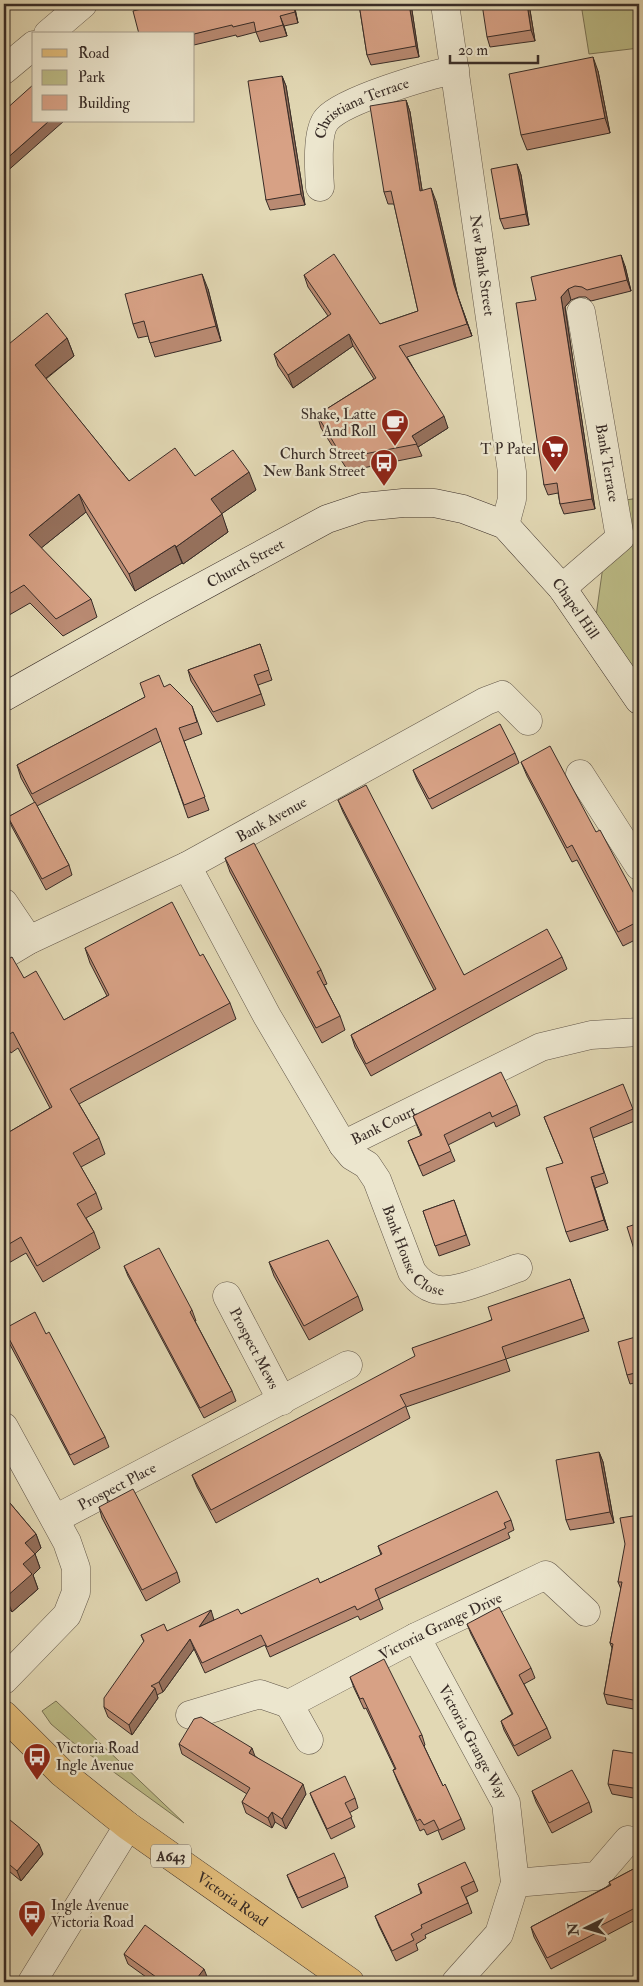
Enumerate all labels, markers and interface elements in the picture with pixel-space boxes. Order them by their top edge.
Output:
legend [32,32,195,122]
scale bar [450,32,538,64]
text: 20 m [458,41,488,60]
text: Road [78,44,110,63]
text: Park [78,68,105,87]
street label: Christiana Terrace [311,73,411,140]
text: Building [78,94,130,113]
street label: New Bank Street [466,213,499,317]
place label: Shake, Latte And Roll [301,405,376,441]
cafe icon: Shake, Latte And Roll [380,408,410,447]
street label: Bank Terrace [591,422,623,504]
supermarket icon: T P Patel [540,434,570,473]
place label: T P Patel [480,440,536,459]
place label: Church Street New Bank Street [263,445,365,481]
bus stop icon: Church Street New Bank Street [369,448,399,487]
street label: Church Street [203,534,288,592]
street label: Chapel Hill [548,574,604,643]
street label: Bank Avenue [233,792,310,846]
street label: Bank Court [348,1101,420,1149]
street label: Bank House Close [378,1202,444,1300]
street label: Prospect Mews [225,1304,284,1392]
street label: Prospect Place [75,1458,159,1515]
street label: Victoria Grange Drive [376,1588,505,1664]
street label: Victoria Grange Way [434,1681,512,1802]
place label: Victoria Road Ingle Avenue [56,1739,139,1775]
bus stop icon: Victoria Road Ingle Avenue [22,1742,52,1781]
road number: A643 [151,1844,191,1868]
street label: Victoria Road [193,1868,272,1931]
place label: Ingle Avenue Victoria Road [51,1896,134,1932]
bus stop icon: Ingle Avenue Victoria Road [17,1899,47,1938]
north arrow [560,1904,610,1954]
text: N [564,1922,583,1937]

